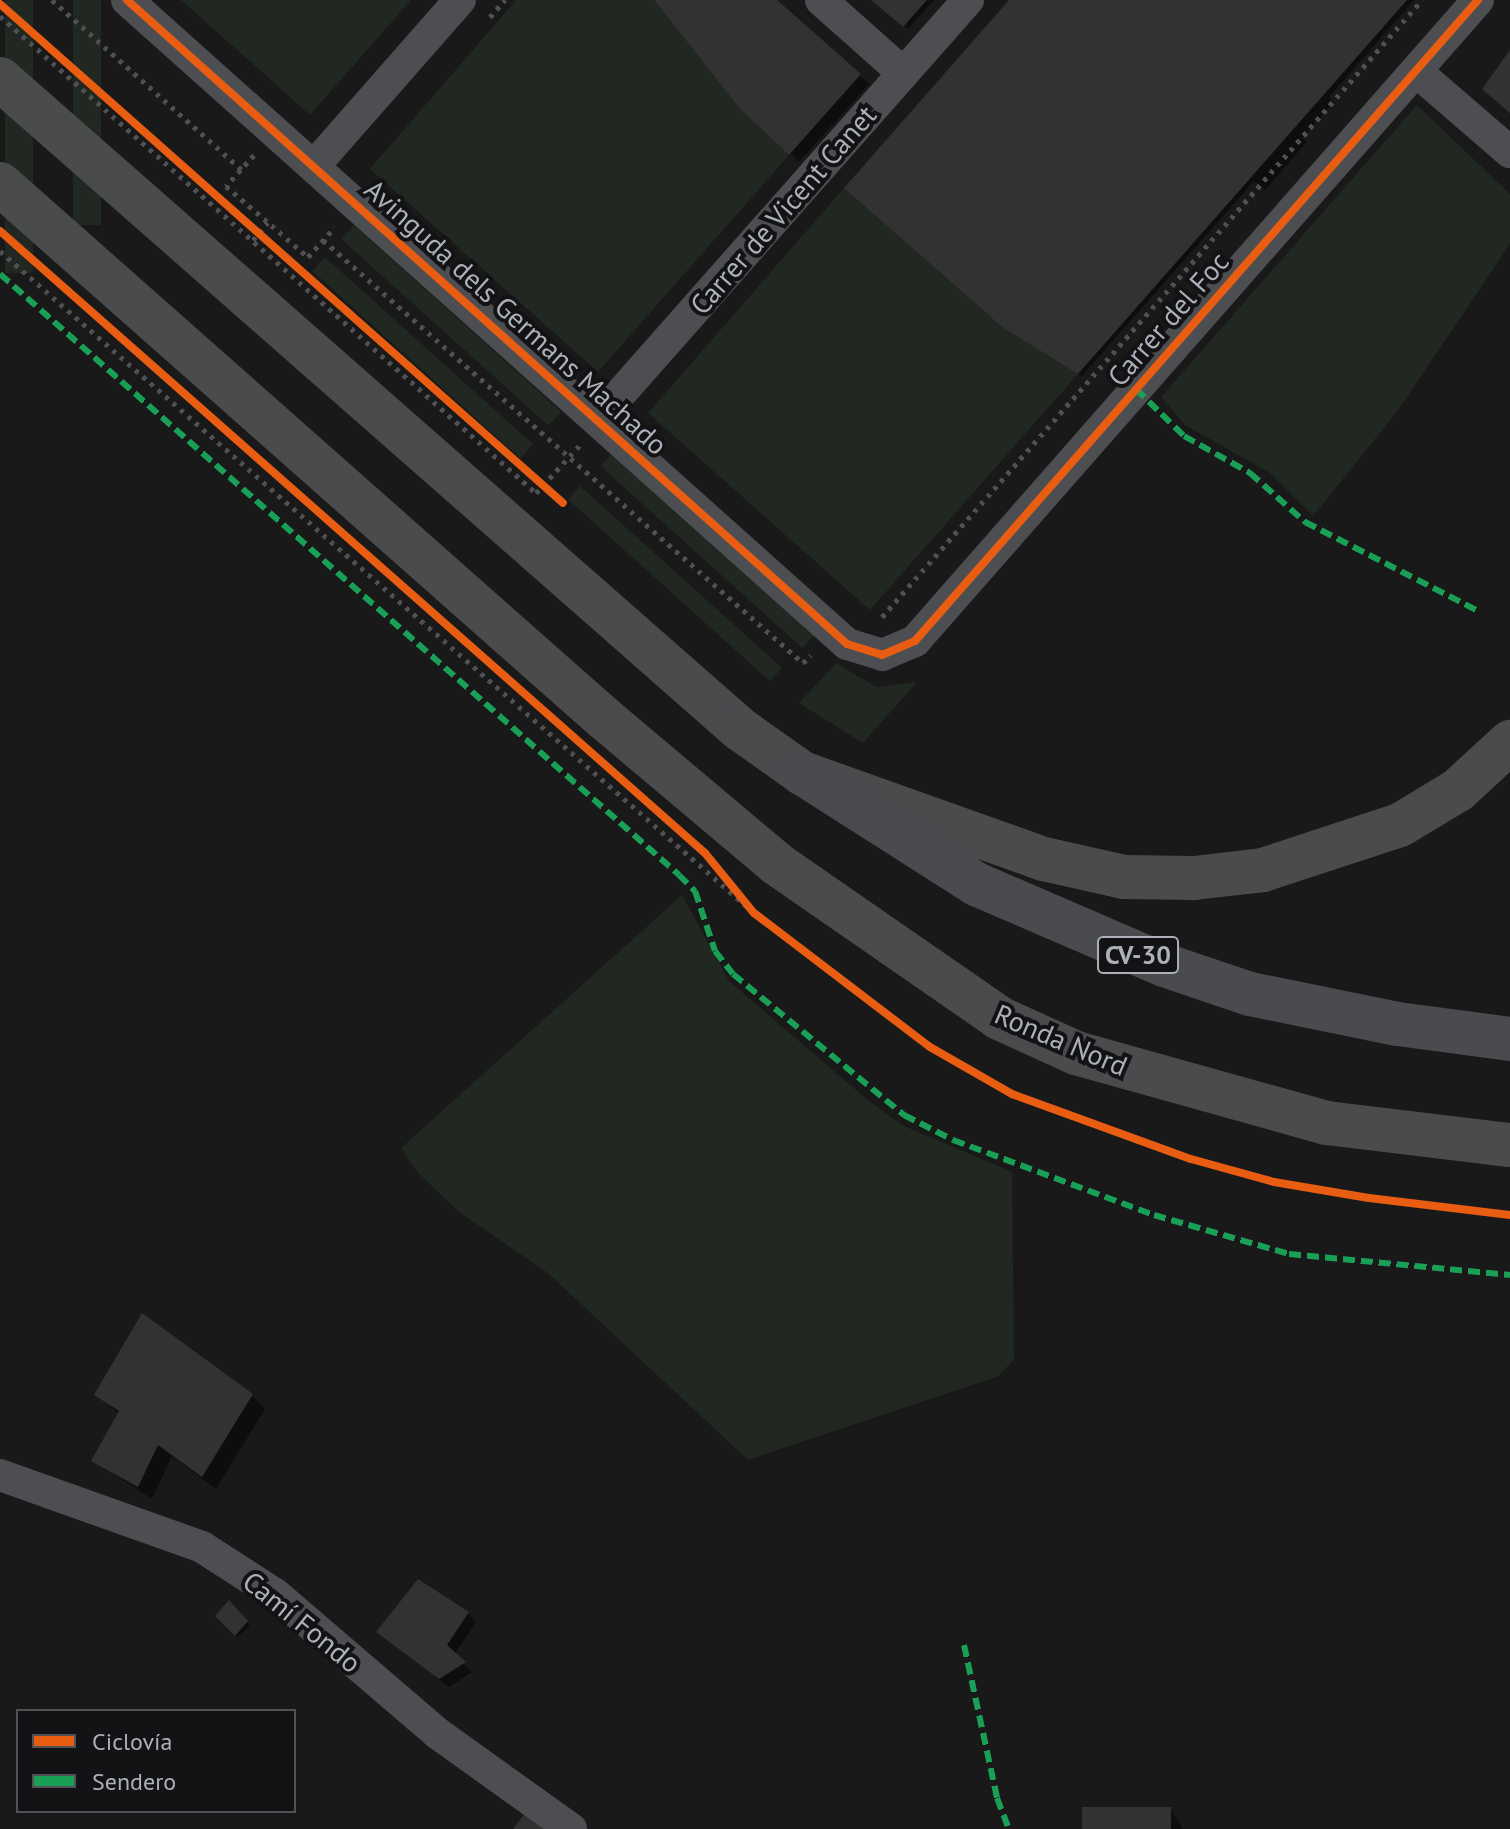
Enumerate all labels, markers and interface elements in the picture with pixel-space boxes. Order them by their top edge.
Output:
street label: Carrer de Vicent Canet [683,98,883,322]
street label: Avinguda dels Germans Machado [358,172,674,462]
street label: Carrer del Foc [1101,245,1235,393]
road number: CV-30 [1096,933,1180,977]
street label: Ronda Nord [990,997,1132,1083]
street label: Camí Fondo [236,1564,368,1680]
legend [16,1709,296,1813]
text: Ciclovía [92,1726,172,1757]
text: Sendero [92,1766,176,1797]

